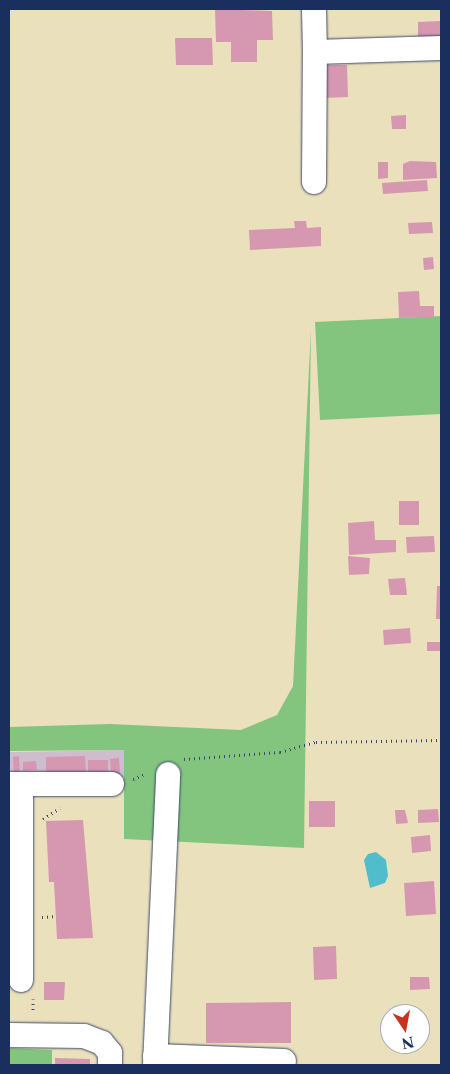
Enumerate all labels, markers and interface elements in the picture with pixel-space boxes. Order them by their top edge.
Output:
north arrow [380,1004,430,1054]
text: N [400,1033,416,1053]

